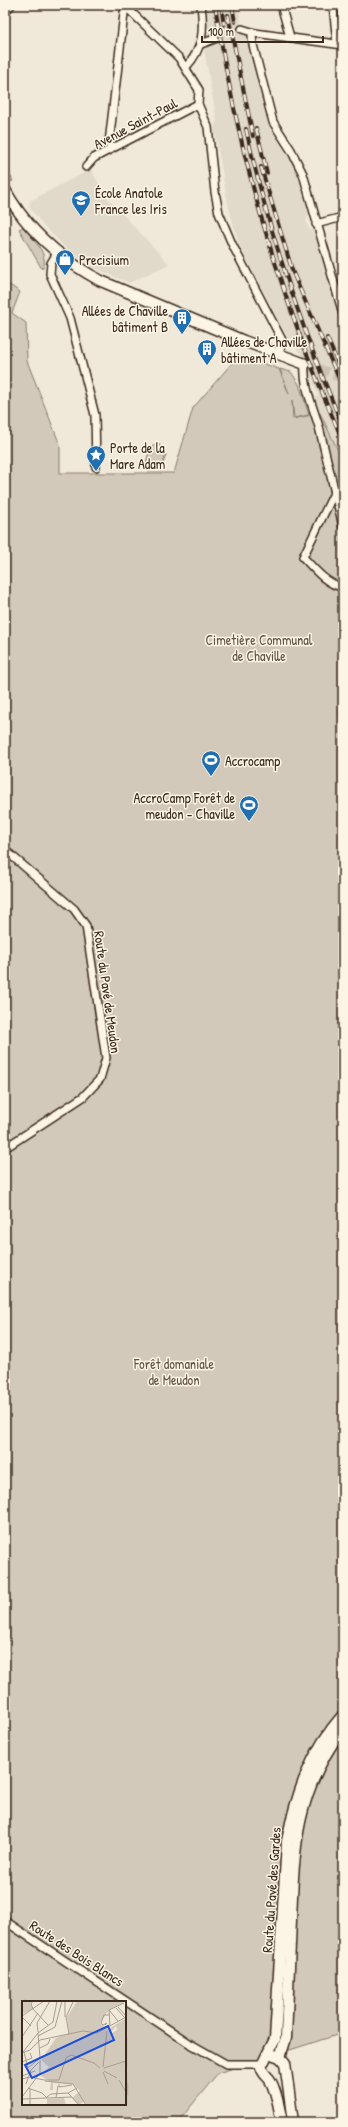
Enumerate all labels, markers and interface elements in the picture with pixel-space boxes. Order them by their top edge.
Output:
scale bar [202,18,323,44]
text: 100 m [208,23,234,40]
street label: Avenue Saint-Paul [90,93,180,153]
place label: École Anatole France les Iris [94,183,167,218]
school or university icon: École Anatole France les Iris [70,189,92,217]
shop icon: Precisium [54,248,76,276]
place label: Precisium [79,250,129,269]
place label: Allées de Chaville bâtiment B [82,301,168,336]
building icon: Allées de Chaville bâtiment B [171,307,193,335]
place label: Allées de Chaville bâtiment A [221,332,308,367]
building icon: Allées de Chaville bâtiment A [196,338,218,366]
place label: Porte de la Mare Adam [110,438,165,473]
place icon: Porte de la Mare Adam [85,444,107,472]
park label: Cimetière Communal de Chaville [205,630,313,665]
sports icon: Accrocamp [200,749,222,777]
place label: Accrocamp [225,751,280,771]
place label: AccroCamp Forêt de meudon - Chaville [133,788,235,823]
sports icon: AccroCamp Forêt de meudon - Chaville [238,794,260,822]
street label: Route du Pavé de Meudon [90,930,126,1054]
park label: Forêt domaniale de Meudon [133,1354,215,1389]
street label: Route du Pavé des Gardes [257,1827,285,1953]
street label: Route des Bois Blancs [26,1915,128,1991]
inset map [22,2001,126,2105]

